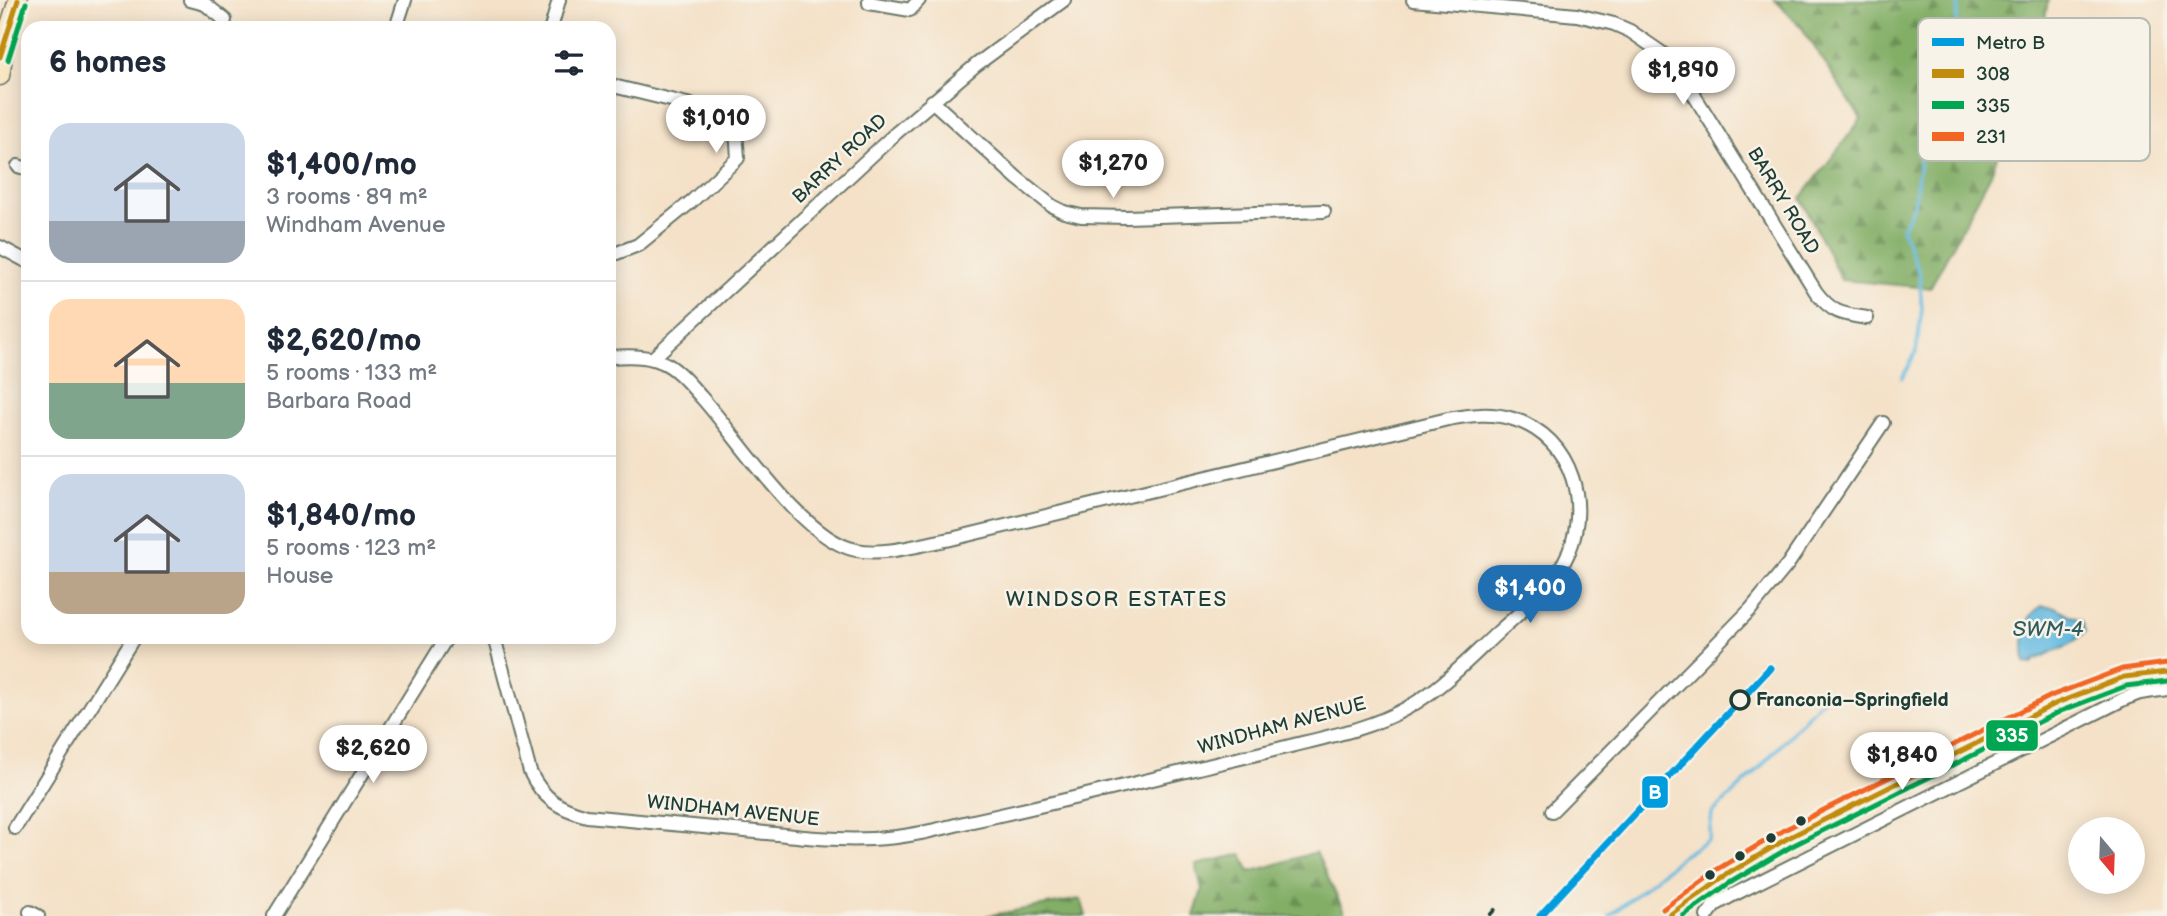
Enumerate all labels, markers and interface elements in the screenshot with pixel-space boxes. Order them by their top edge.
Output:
legend [1918,18,2150,161]
text: Metro B [1976,32,2045,55]
icon: filters [550,44,588,82]
text: 6 homes [49,45,166,81]
pin: $1,890 [1626,48,1740,107]
text: $1,890 [1647,56,1719,84]
text: 308 [1976,63,2010,86]
text: 335 [1976,95,2010,118]
pin: $1,010 [659,96,773,155]
text: $1,010 [682,104,750,132]
street label: BARRY ROAD [788,109,892,209]
text: 231 [1976,126,2006,149]
pin: $1,270 [1056,140,1170,200]
street label: BARRY ROAD [1742,143,1824,259]
text: $1,400/mo [266,147,417,183]
text: $1,270 [1078,149,1148,177]
icon: home [105,151,189,235]
text: 3 rooms · 89 m² [266,183,428,211]
text: Windham Avenue [266,211,446,239]
text: $2,620/mo [266,323,421,359]
icon: home [105,327,189,411]
text: 5 rooms · 133 m² [266,359,437,387]
text: Barbara Road [266,387,412,415]
text: $1,840/mo [266,498,416,534]
icon: home [105,502,189,586]
text: 5 rooms · 123 m² [266,534,436,562]
text: House [266,562,333,590]
pin: $1,400 [1473,566,1587,625]
text: $1,400 [1494,574,1566,602]
district label: WINDSOR ESTATES [1006,587,1228,612]
water label: SWM-4 [2012,617,2084,642]
place label: Franconia–Springfield [1756,689,1949,712]
marker: Franconia–Springfield [1730,690,1750,710]
street label: WINDHAM AVENUE [1195,692,1369,760]
line badge: 335 [1985,719,2039,752]
text: 335 [1995,725,2029,748]
pin: $2,620 [316,726,430,785]
pin: $1,840 [1845,732,1959,792]
text: $2,620 [335,734,411,762]
text: $1,840 [1866,741,1938,769]
line badge: B [1641,775,1669,809]
text: B [1648,782,1662,805]
street label: WINDHAM AVENUE [646,791,820,831]
unlabelled marker [1794,814,1808,828]
north arrow [2068,817,2146,894]
map controls [2068,817,2145,894]
unlabelled marker [1764,831,1778,845]
unlabelled marker [1733,849,1747,863]
unlabelled marker [1703,868,1717,882]

